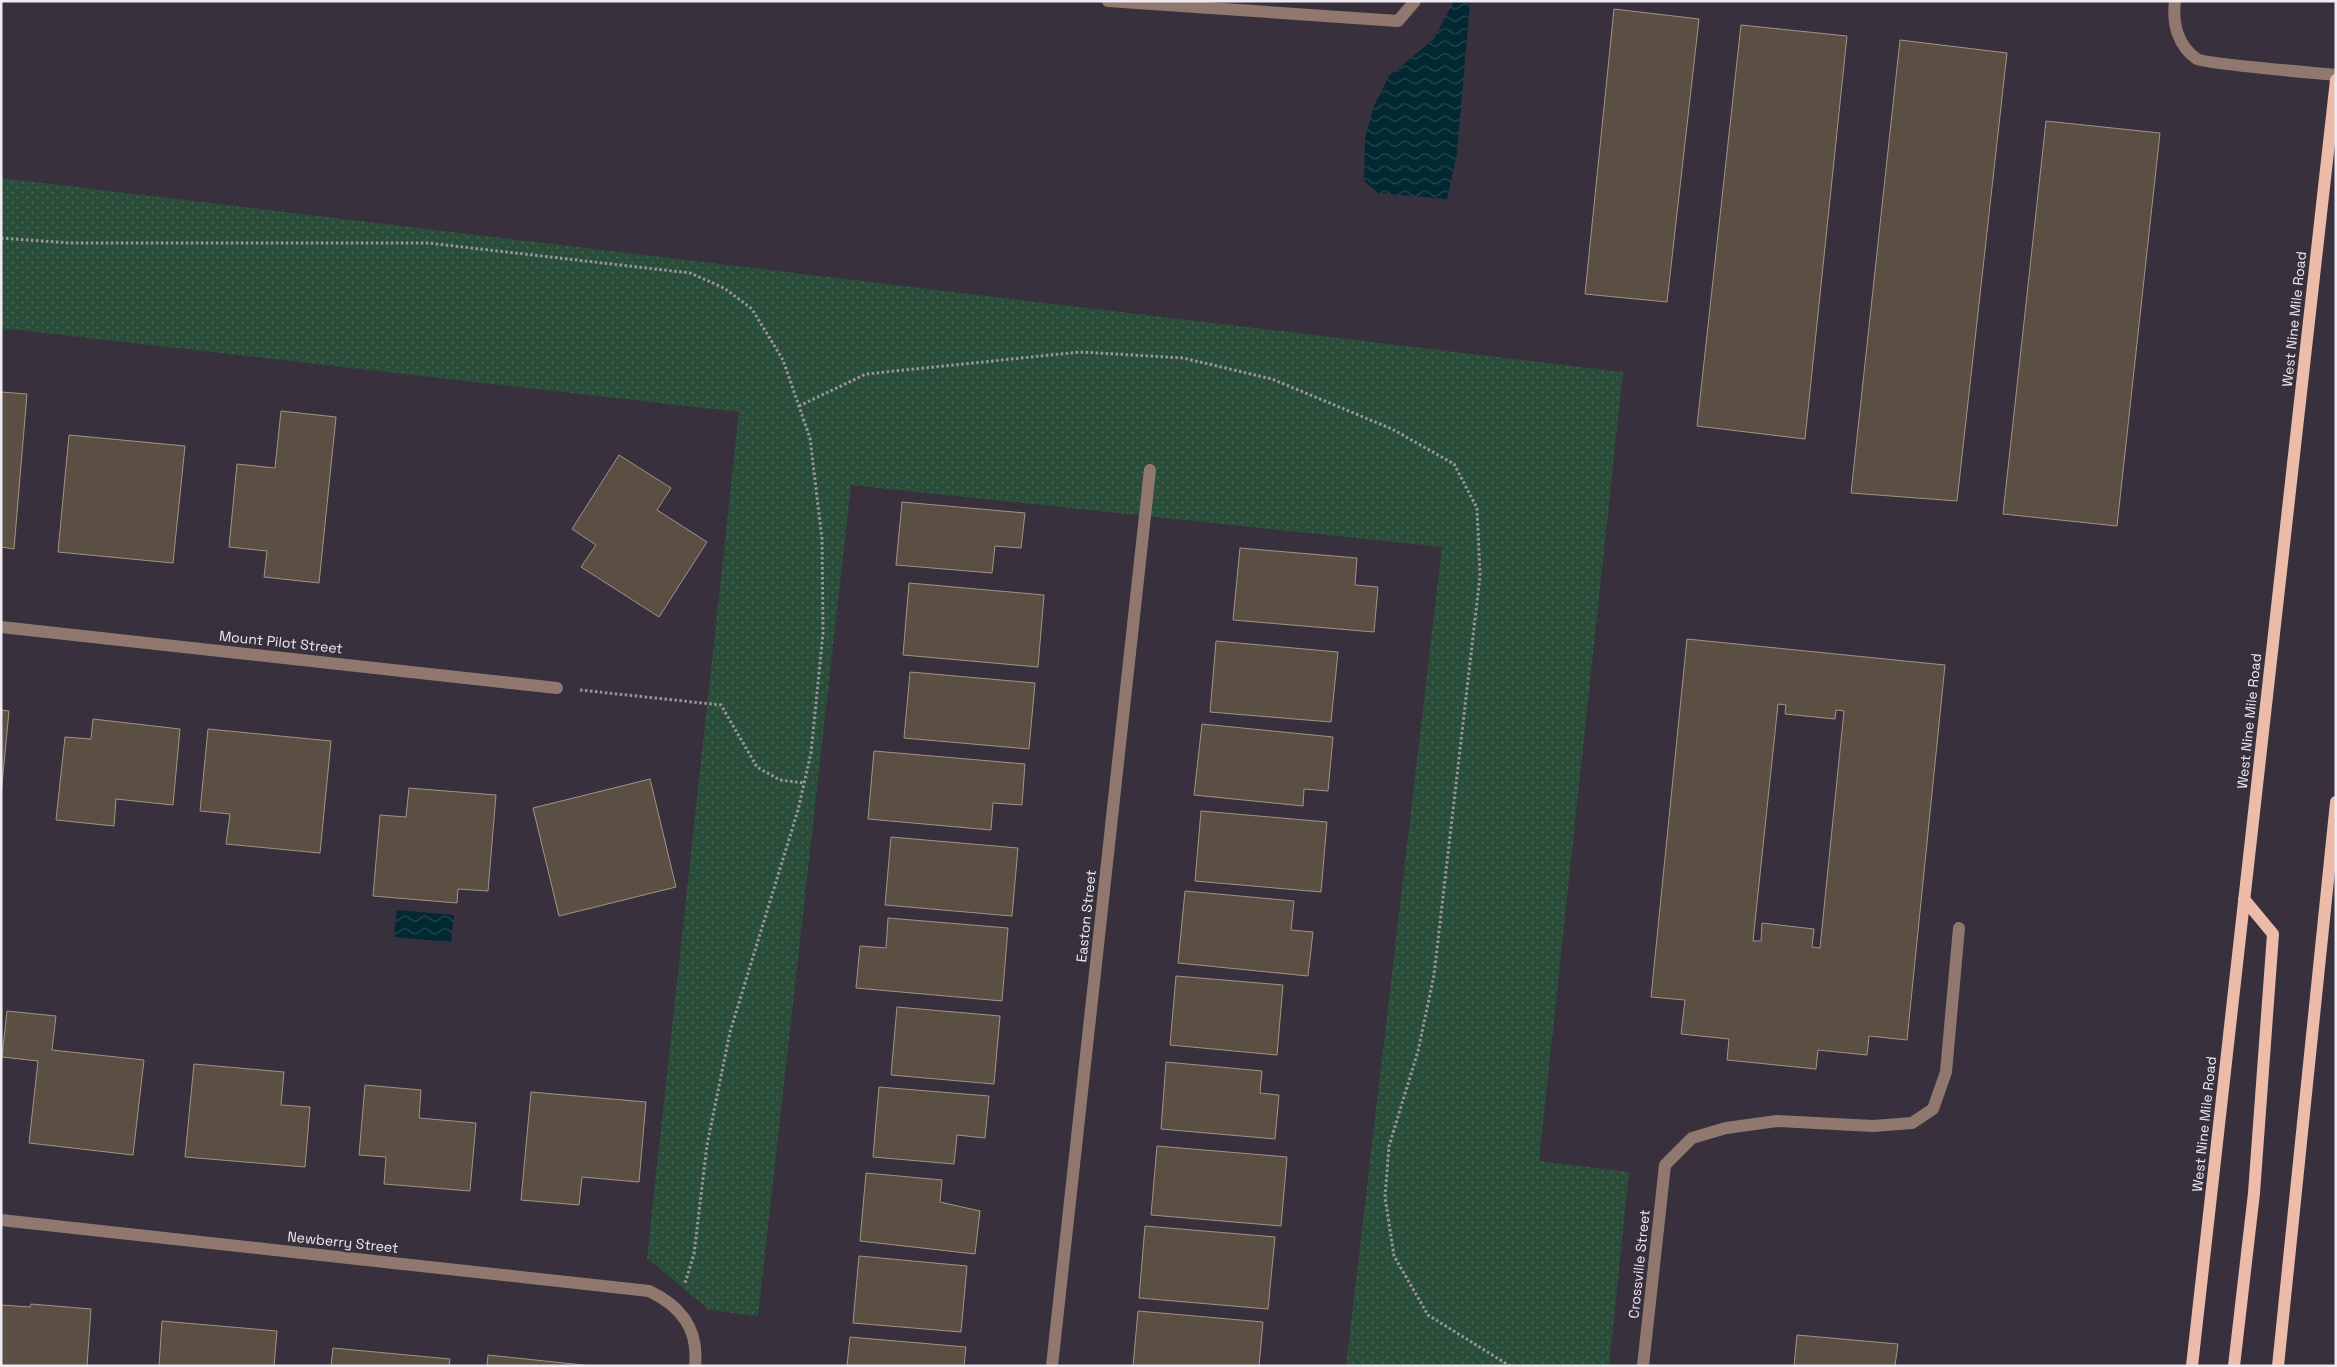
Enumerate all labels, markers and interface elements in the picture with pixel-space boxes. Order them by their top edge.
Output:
street label: West Nine Mile Road [2278,250,2310,388]
street label: Mount Pilot Street [218,627,344,657]
street label: West Nine Mile Road [2233,652,2265,790]
street label: Easton Street [1072,869,1100,963]
street label: West Nine Mile Road [2188,1055,2220,1193]
street label: Crossville Street [1624,1209,1654,1319]
street label: Newberry Street [287,1227,399,1257]

